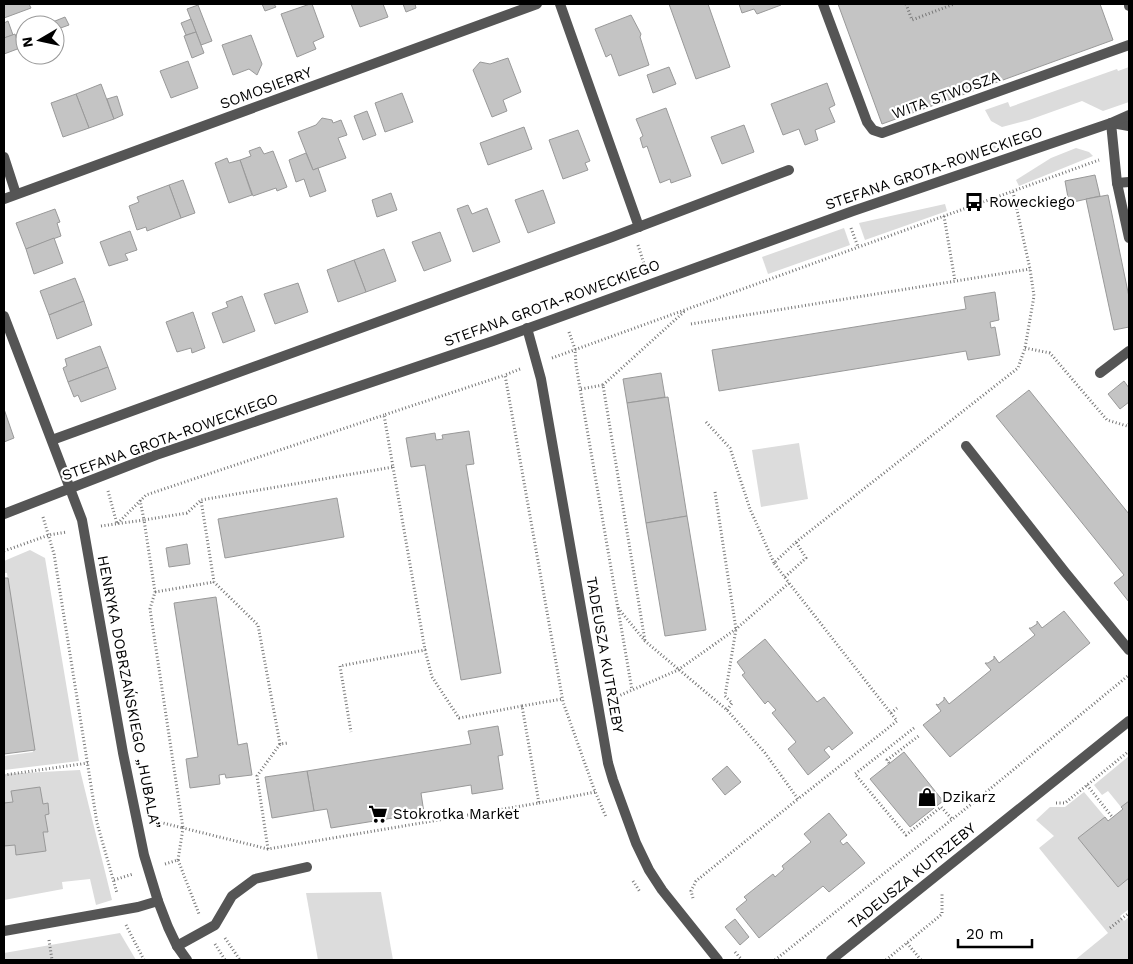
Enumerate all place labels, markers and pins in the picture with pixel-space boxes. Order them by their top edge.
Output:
bus stop icon: Roweckiego [963,191,985,213]
place label: Roweckiego [989,193,1075,211]
shop icon: Dzikarz [916,786,938,808]
place label: Dzikarz [942,788,996,806]
supermarket icon: Stokrotka Market [367,803,389,825]
place label: Stokrotka Market [393,805,520,823]

